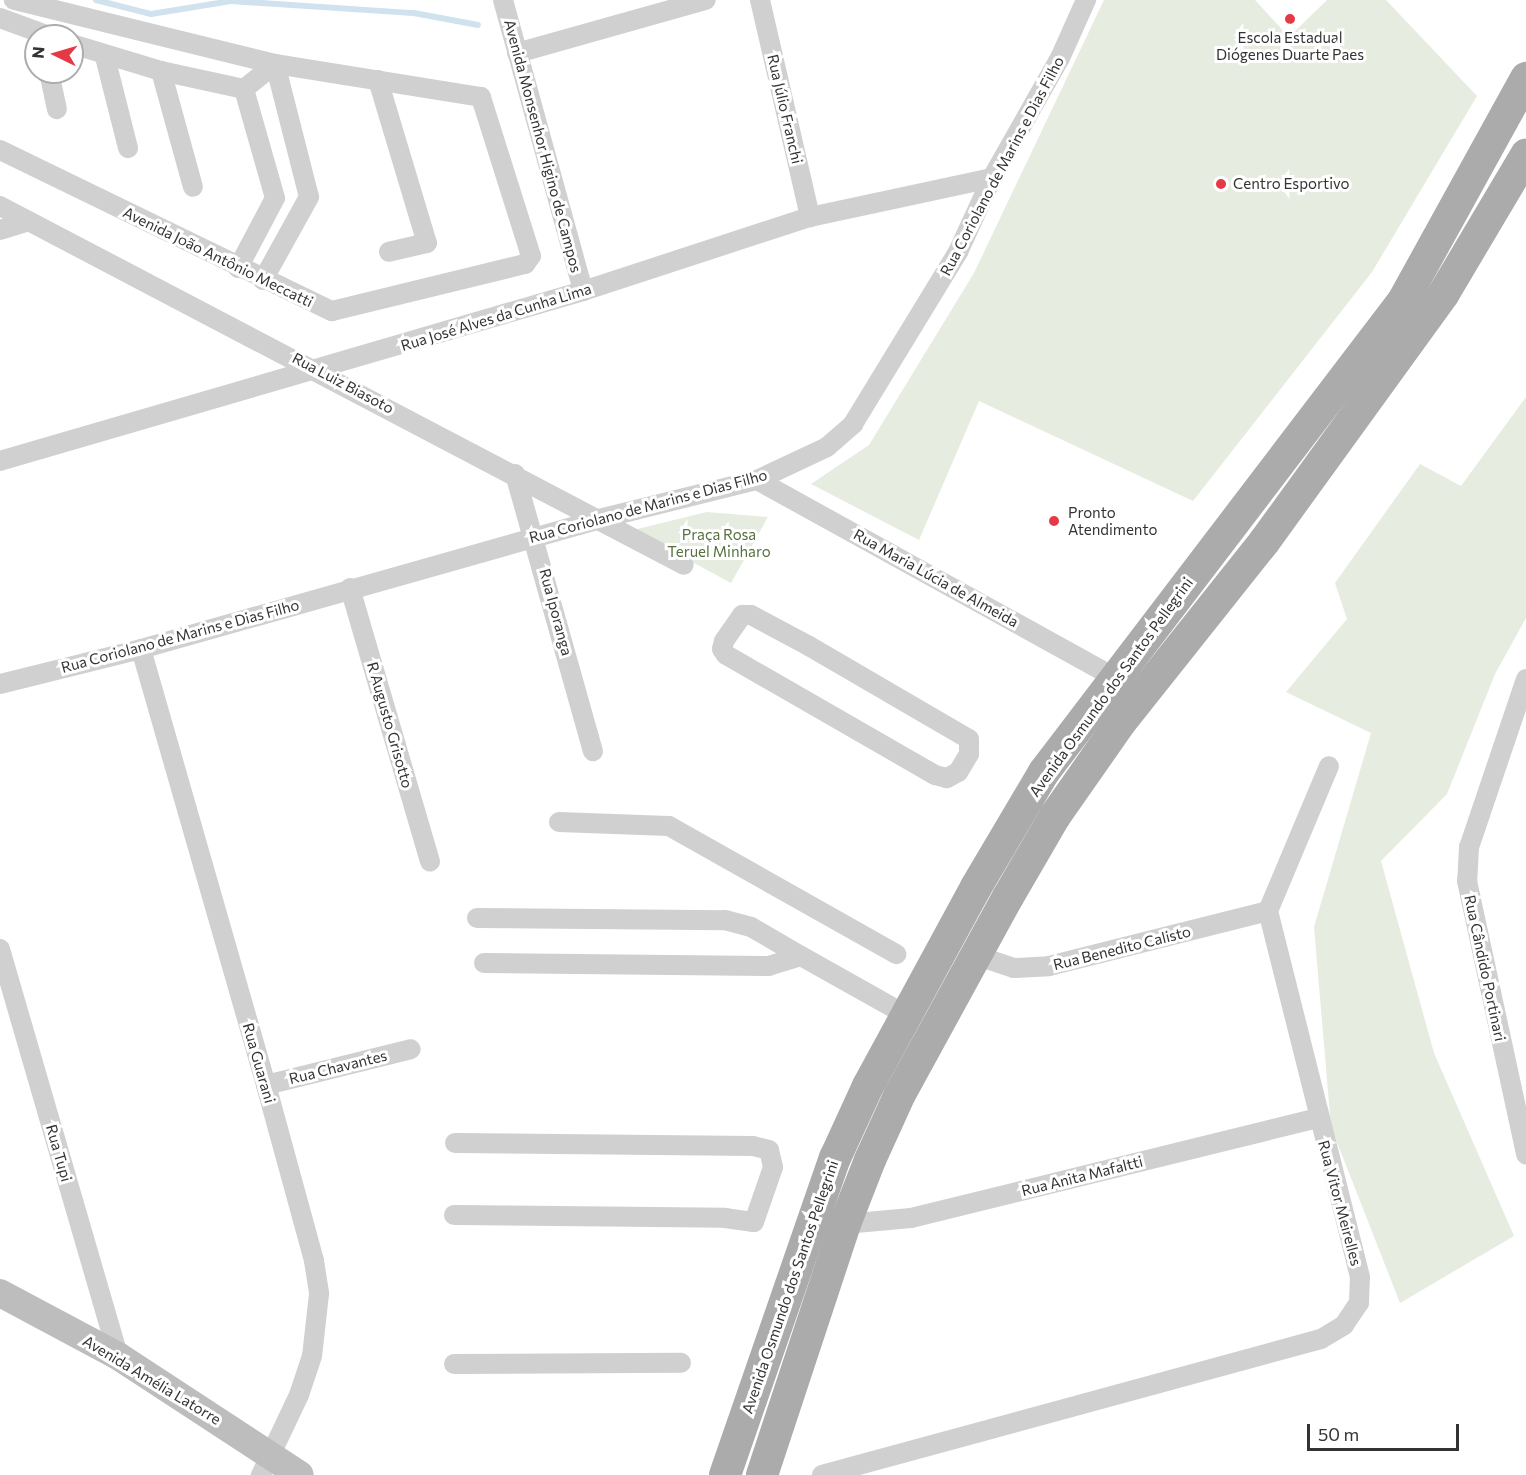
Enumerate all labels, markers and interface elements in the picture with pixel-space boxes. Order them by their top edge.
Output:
marker: Escola Estadual Diógenes Duarte Paes [1283,12,1297,26]
street label: Avenida Monsenhor Higino de Campos [500,17,586,275]
north arrow [24,24,84,84]
place label: Escola Estadual Diógenes Duarte Paes [1216,28,1364,63]
text: N [28,46,48,59]
street label: Rua Júlio Franchi [764,52,806,166]
street label: Rua Coriolano de Marins e Dias Filho [936,53,1068,279]
place label: Centro Esportivo [1233,175,1349,193]
marker: Centro Esportivo [1214,177,1228,191]
street label: Avenida João Antônio Meccatti [120,203,316,311]
street label: Rua José Alves da Cunha Lima [399,279,593,355]
street label: Rua Luiz Biasoto [289,349,397,417]
street label: Rua Coriolano de Marins e Dias Filho [527,465,769,547]
place label: Pronto Atendimento [1068,503,1157,538]
marker: Pronto Atendimento [1045,512,1063,530]
park label: Praça Rosa Teruel Minharo [667,525,771,560]
street label: Rua Maria Lúcia de Almeida [850,525,1022,631]
street label: Rua Iporanga [536,567,576,657]
street label: Avenida Osmundo dos Santos Pellegrini [1025,574,1197,800]
street label: Rua Coriolano de Marins e Dias Filho [59,595,301,677]
street label: R Augusto Grisotto [363,660,417,790]
street label: Rua Cândido Portinari [1461,893,1509,1043]
street label: Rua Benedito Calisto [1051,922,1193,974]
street label: Rua Guarani [239,1021,279,1105]
street label: Rua Chavantes [287,1046,389,1088]
street label: Rua Tupi [42,1122,76,1184]
street label: Rua Vitor Meirelles [1315,1138,1365,1268]
street label: Rua Anita Mafaltti [1019,1152,1145,1200]
street label: Avenida Osmundo dos Santos Pellegrini [738,1158,842,1416]
street label: Avenida Amélia Latorre [80,1332,224,1428]
scale bar [1310,1412,1462,1450]
text: 50 m [1318,1423,1359,1445]

